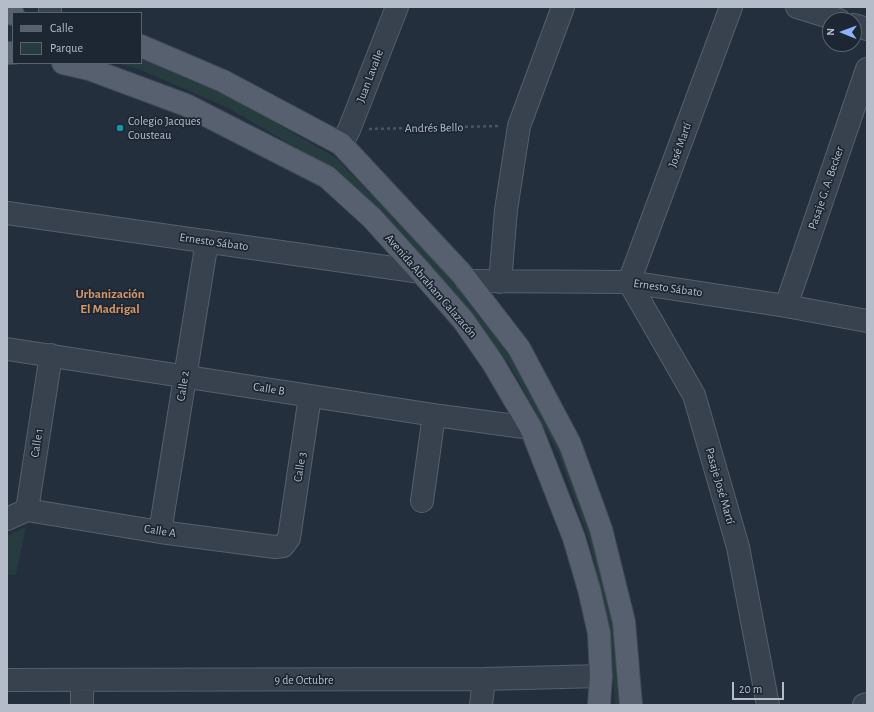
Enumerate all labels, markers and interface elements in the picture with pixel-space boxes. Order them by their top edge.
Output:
legend [12,12,142,64]
north arrow [822,12,862,52]
text: Calle [50,22,73,34]
text: N [825,28,836,36]
text: Parque [50,42,83,54]
street label: Juan Lavalle [353,47,387,105]
place label: Colegio Jacques Cousteau [128,114,201,142]
street label: Andrés Bello [405,120,463,136]
street label: José Martí [665,121,695,169]
marker: Colegio Jacques Cousteau [115,123,125,133]
street label: Pasaje G. A. Becker [805,145,847,231]
street label: Ernesto Sábato [179,230,249,254]
street label: Avenida Abraham Calazacón [382,231,480,341]
street label: Ernesto Sábato [633,276,703,300]
district label: Urbanización El Madrigal [75,286,145,317]
street label: Calle 2 [173,370,193,402]
street label: Calle B [252,379,286,399]
street label: Calle 1 [28,427,46,459]
street label: Pasaje José Martí [702,446,738,526]
street label: Calle 3 [291,451,309,483]
street label: Calle A [143,521,177,541]
street label: 9 de Octubre [275,673,333,687]
scale bar [734,674,786,700]
text: 20 m [739,683,762,695]

